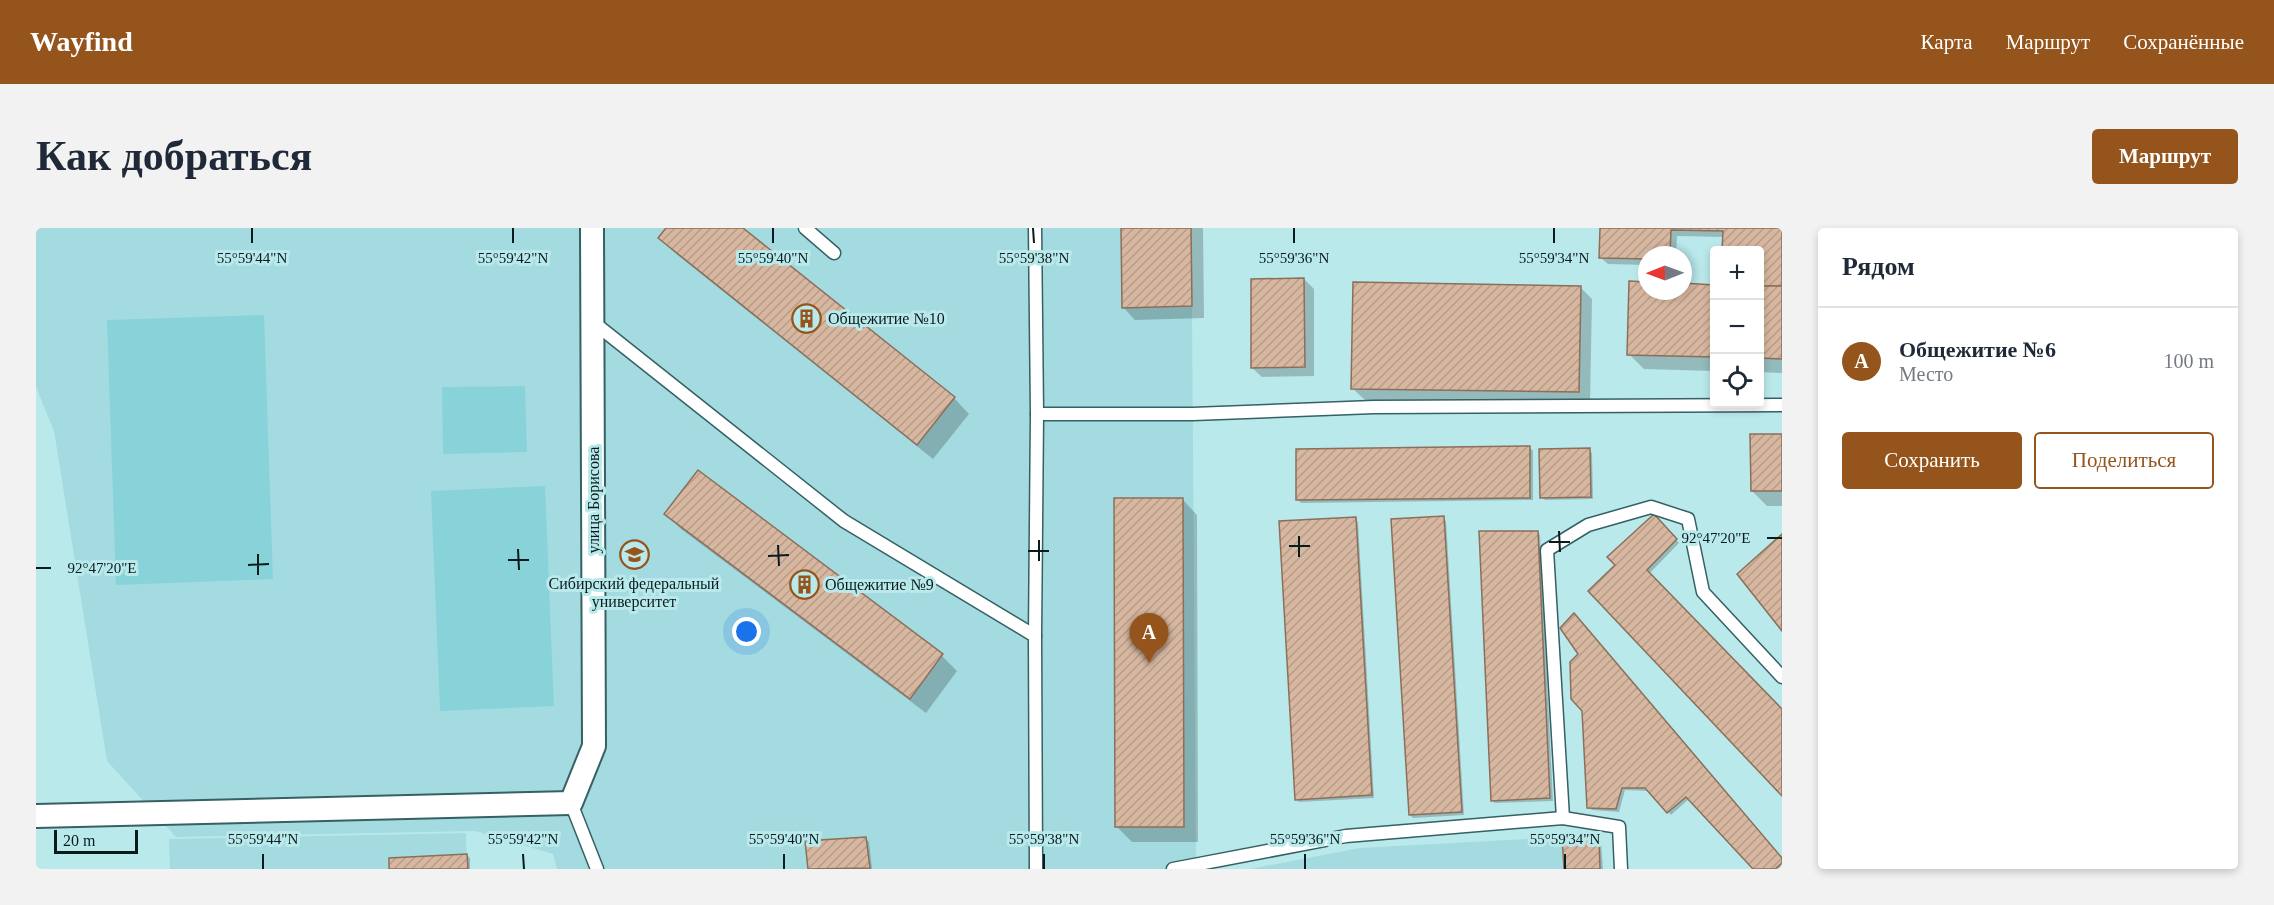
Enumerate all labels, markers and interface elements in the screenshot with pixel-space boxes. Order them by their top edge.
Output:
text: Wayfind [30,26,133,57]
text: Карта [1921,30,1973,54]
text: Маршрут [2006,30,2090,54]
text: Сохранённые [2123,30,2244,54]
button: Маршрут [2092,129,2238,184]
text: Как добраться [36,133,312,179]
north arrow [1638,246,1692,300]
map controls [1710,246,1764,408]
button: + [1710,246,1764,300]
text: 55°59'44"N [217,250,287,266]
text: 55°59'42"N [478,250,548,266]
text: 55°59'40"N [738,250,808,266]
text: 55°59'38"N [999,250,1069,266]
text: 55°59'36"N [1259,250,1329,266]
text: 55°59'34"N [1519,250,1589,266]
text: Рядом [1842,252,1915,281]
button: − [1710,300,1764,354]
building icon: Общежитие №10 [791,302,823,334]
place label: Общежитие №10 [828,310,945,328]
text: Общежитие №6 [1899,337,2056,362]
text: A [1854,350,1869,372]
text: 100 m [2163,350,2214,372]
button: locate [1710,354,1764,408]
text: Место [1899,363,1953,385]
button: Сохранить [1842,432,2022,489]
button: Поделиться [2034,432,2214,489]
street label: улица Борисова [585,447,603,553]
text: 92°47'20"E [1682,530,1751,546]
school or university icon: Сибирский федеральный университет [618,539,650,571]
text: 92°47'20"E [68,560,137,576]
building icon: Общежитие №9 [788,568,820,600]
place label: Сибирский федеральный университет [549,575,720,611]
place label: Общежитие №9 [825,576,934,594]
pin: A [1130,614,1168,663]
your location [732,617,761,646]
scale bar [54,827,138,854]
text: 55°59'44"N [228,831,298,847]
text: 55°59'42"N [488,831,558,847]
text: 55°59'40"N [749,831,819,847]
text: 55°59'38"N [1009,831,1079,847]
text: 55°59'36"N [1270,831,1340,847]
text: 55°59'34"N [1530,831,1600,847]
text: 20 m [63,832,95,849]

